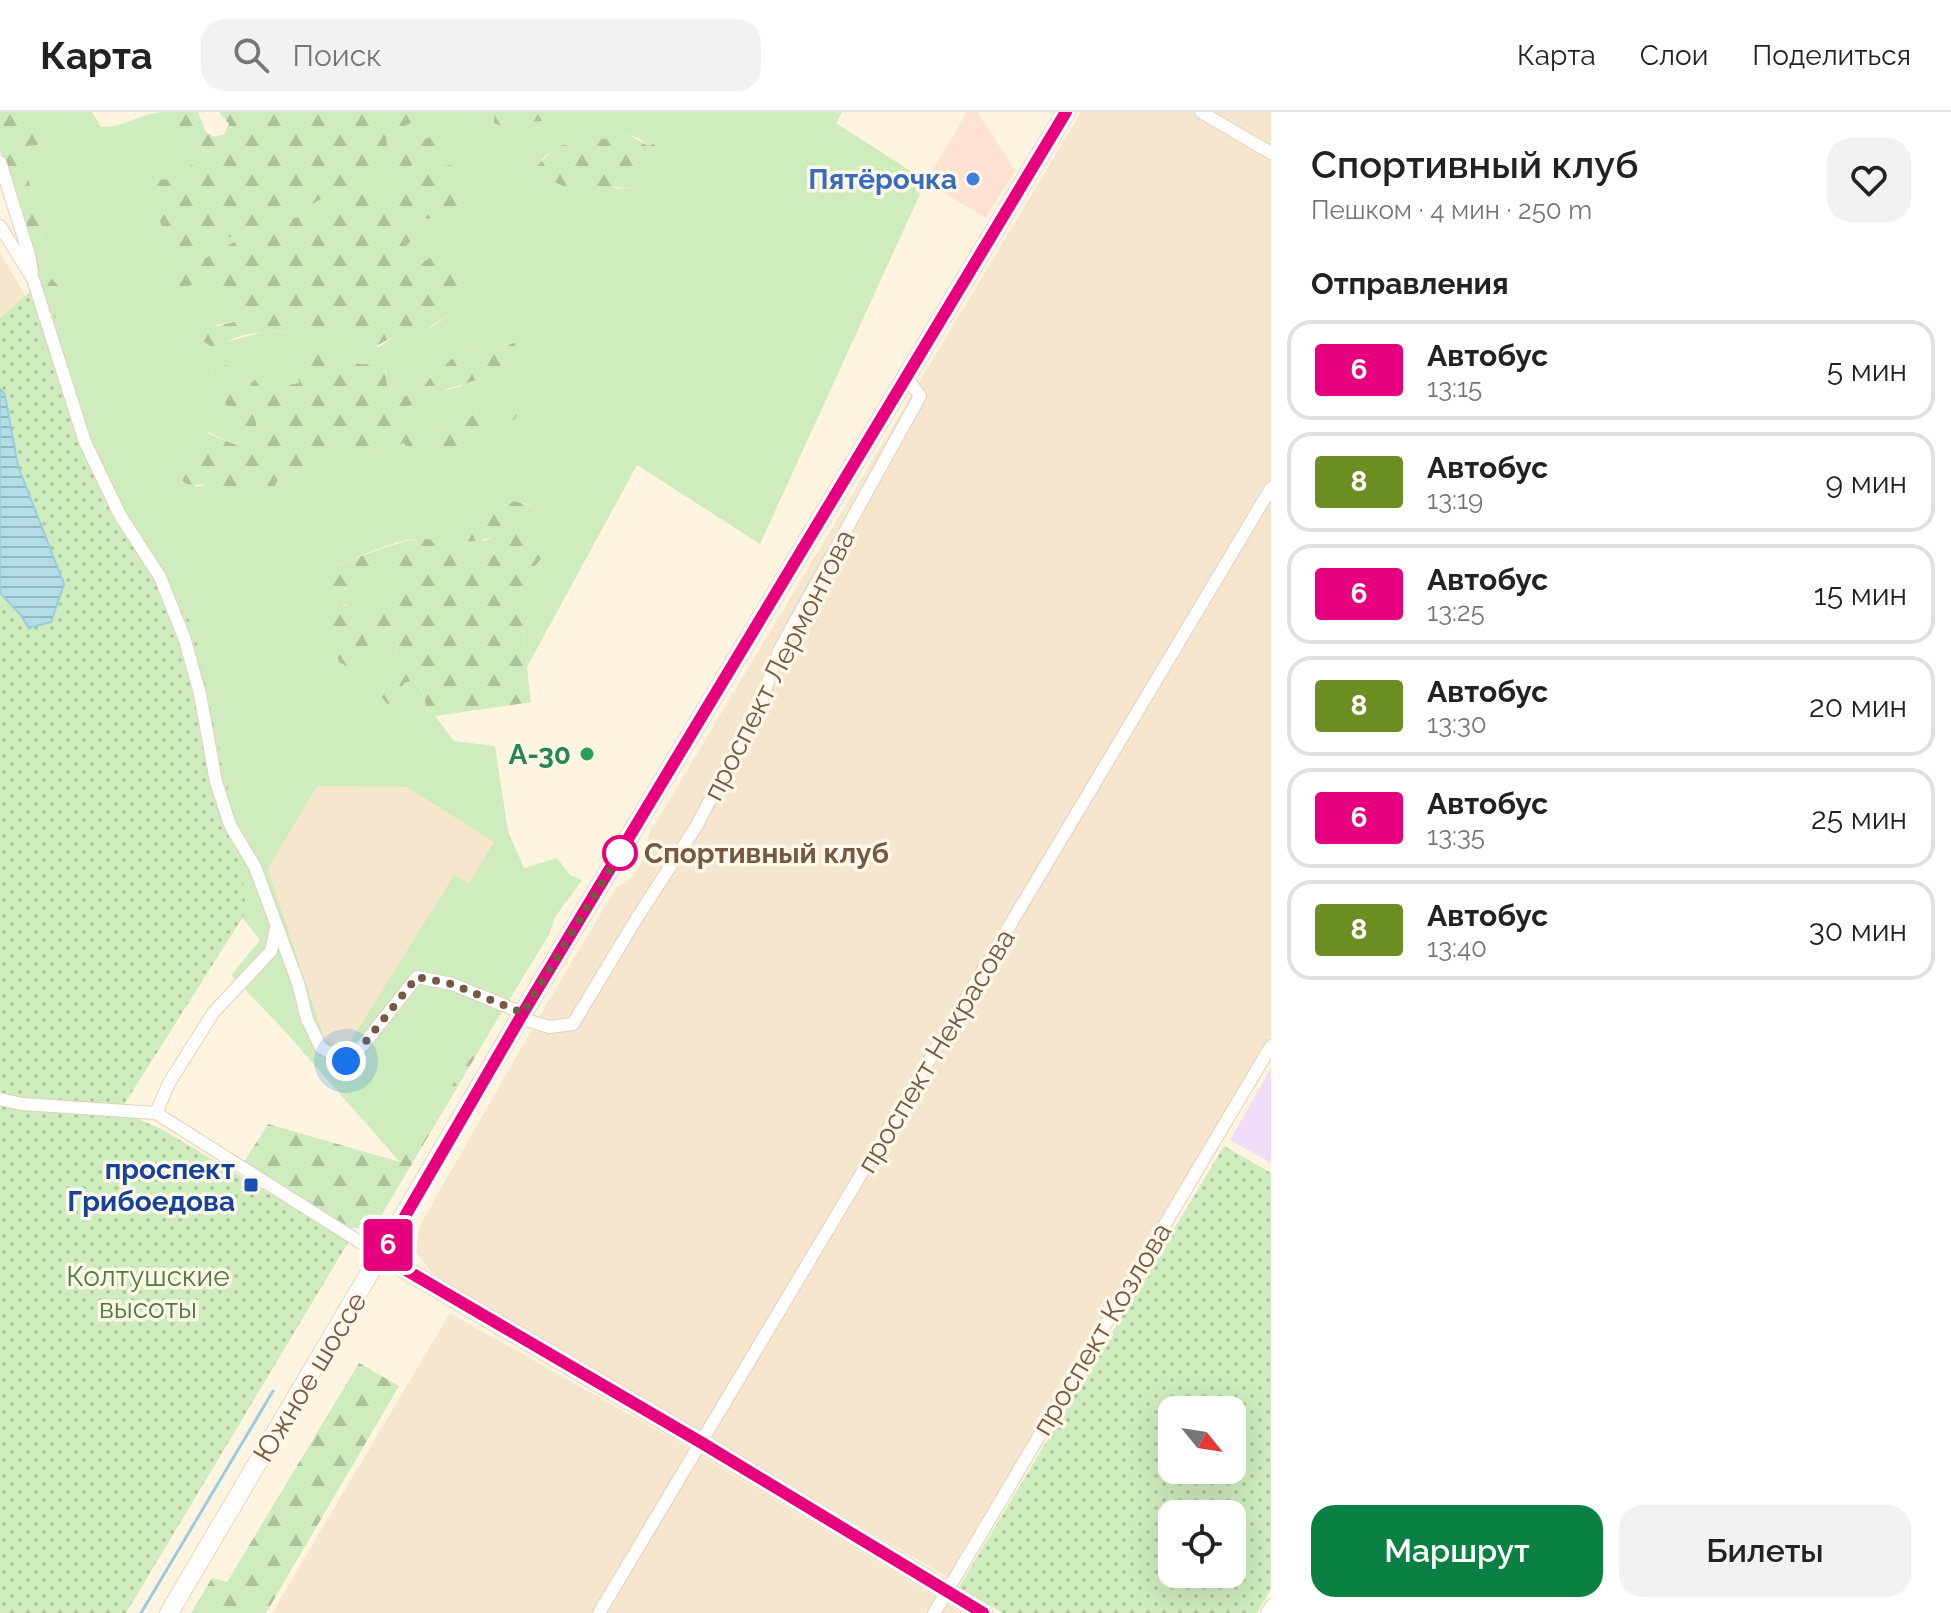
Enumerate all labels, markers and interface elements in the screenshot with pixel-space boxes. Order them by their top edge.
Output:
search box [201,19,761,91]
text: Карта [40,33,153,78]
icon: search [229,33,273,77]
text: Поиск [293,38,382,73]
text: Карта [1517,39,1596,72]
text: Слои [1640,39,1708,72]
text: Поделиться [1752,39,1911,72]
button: heart [1827,138,1911,222]
text: Спортивный клуб [1311,142,1639,187]
place label: Пятёрочка [808,163,957,196]
marker: Пятёрочка [964,170,982,188]
text: Пешком · 4 мин · 250 m [1311,195,1592,225]
text: Отправления [1311,266,1509,301]
text: Автобус [1427,338,1548,373]
text: 6 [1351,353,1368,386]
text: 5 мин [1827,353,1907,388]
text: 13:15 [1427,373,1482,403]
text: Автобус [1427,450,1548,485]
text: 8 [1351,465,1367,498]
text: 9 мин [1825,465,1907,500]
text: 13:19 [1427,485,1483,515]
street label: проспект Лермонтова [696,524,862,806]
text: Автобус [1427,562,1548,597]
text: 6 [1351,577,1368,610]
text: 15 мин [1814,577,1907,612]
text: 13:25 [1427,597,1485,627]
text: Автобус [1427,674,1548,709]
text: 8 [1351,689,1367,722]
text: 20 мин [1809,689,1907,724]
text: 13:30 [1427,709,1487,739]
place label: А-30 [508,738,571,771]
marker: А-30 [578,745,596,763]
text: Автобус [1427,786,1548,821]
text: 6 [1351,801,1368,834]
text: 25 мин [1811,801,1907,836]
text: 13:35 [1427,821,1485,851]
marker: Спортивный клуб [603,836,637,870]
place label: Спортивный клуб [644,837,889,870]
text: Автобус [1427,898,1548,933]
text: 8 [1351,913,1367,946]
text: 30 мин [1809,913,1907,948]
street label: проспект Некрасова [850,923,1022,1179]
text: 13:40 [1427,933,1487,963]
your location [326,1041,366,1081]
place label: проспект Грибоедова [67,1153,235,1218]
marker: проспект Грибоедова [242,1176,260,1194]
street label: проспект Козлова [1026,1217,1178,1441]
line badge: 6 [362,1219,414,1271]
text: 6 [380,1228,397,1261]
park label: Колтушские высоты [66,1260,230,1325]
street label: Южное шоссе [246,1286,374,1468]
north arrow [1158,1396,1246,1484]
map controls [1158,1396,1246,1588]
button: locate [1158,1500,1246,1588]
button: Маршрут [1311,1505,1603,1597]
button: Билеты [1619,1505,1911,1597]

